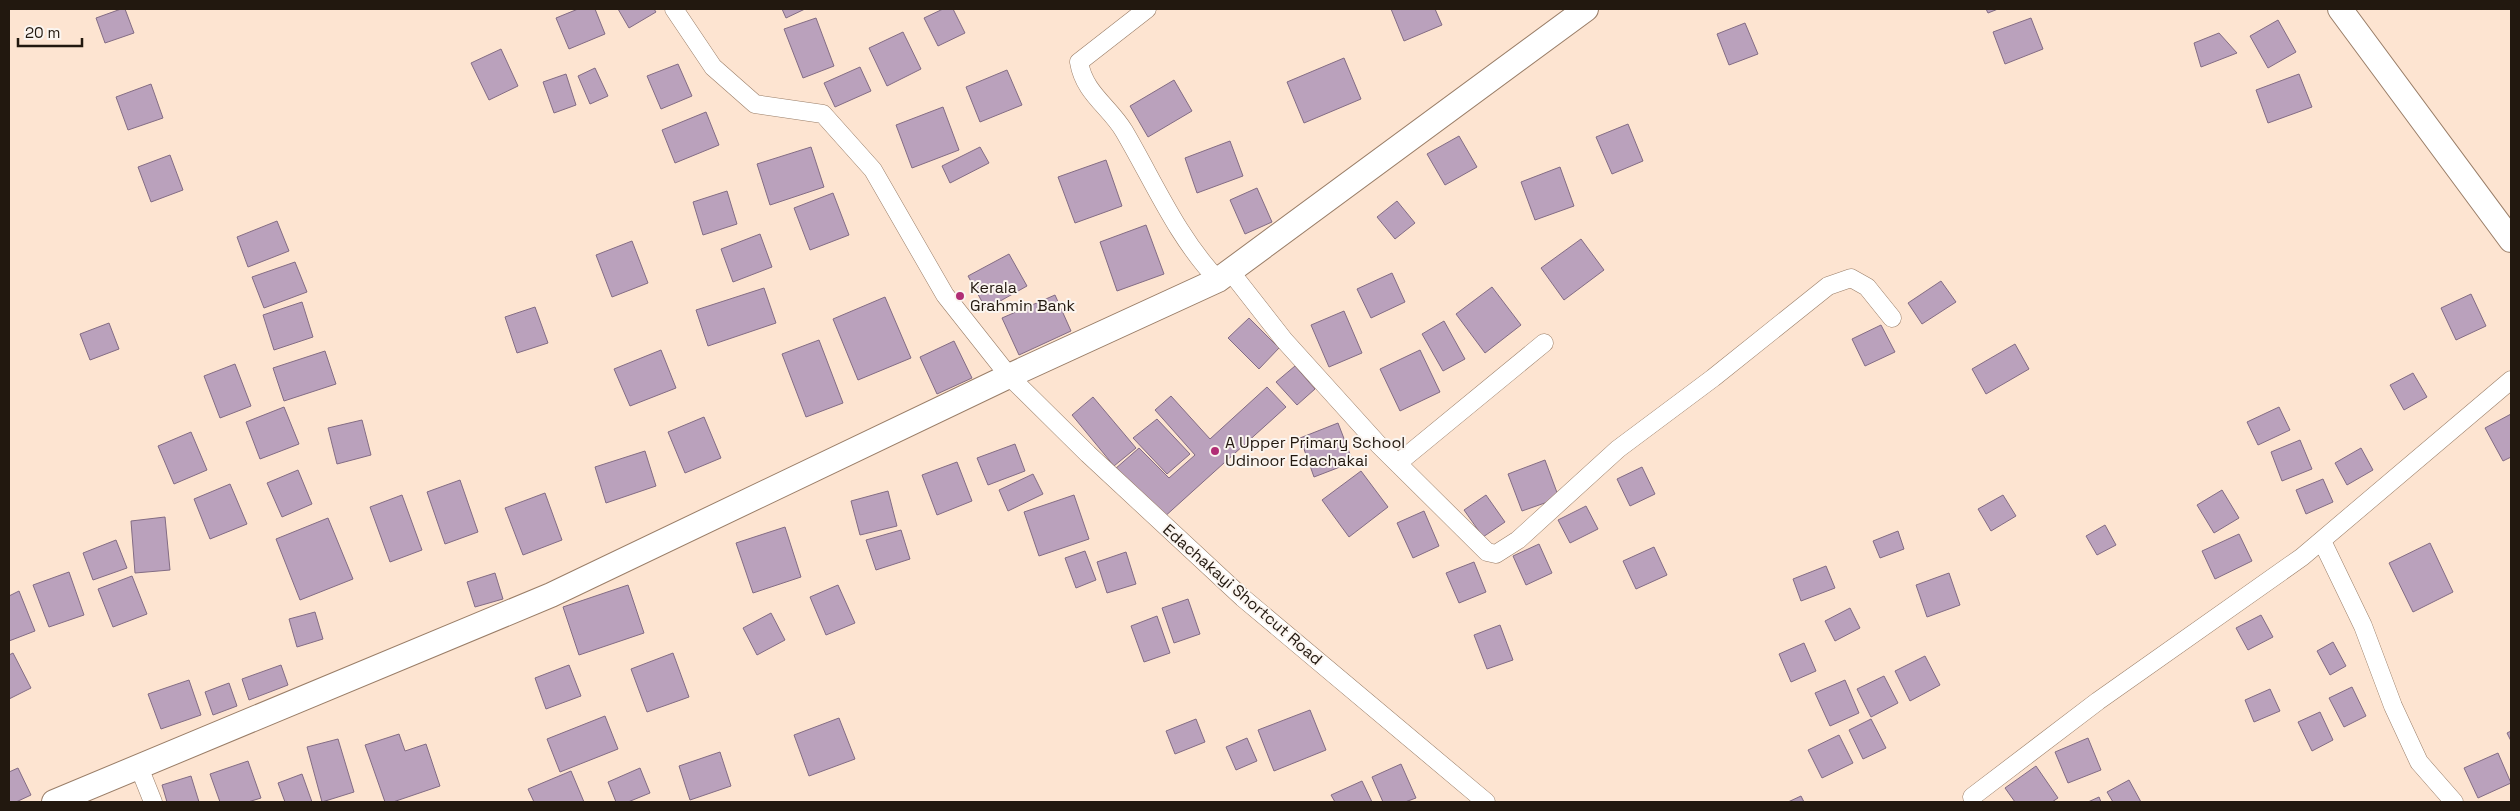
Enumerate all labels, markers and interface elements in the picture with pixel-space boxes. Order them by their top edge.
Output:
scale bar [18,15,81,47]
text: 20 m [25,23,60,42]
place label: Kerala Grahmin Bank [970,277,1076,316]
marker: Kerala Grahmin Bank [954,290,966,302]
place label: A Upper Primary School Udinoor Edachakai [1225,432,1405,471]
marker: A Upper Primary School Udinoor Edachakai [1209,445,1221,457]
street label: Edachakayi Shortcut Road [1158,519,1327,669]

